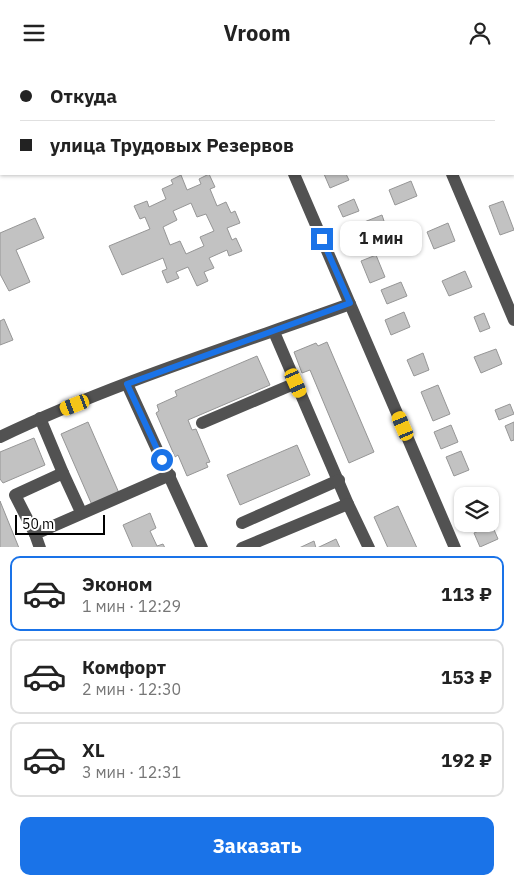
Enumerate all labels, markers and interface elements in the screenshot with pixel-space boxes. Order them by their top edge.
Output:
text: Vroom [223,18,291,47]
icon: menu [20,19,48,47]
icon: person [466,19,494,47]
text: Откуда [50,84,117,108]
text: улица Трудовых Резервов [50,133,294,157]
callout: 1 мин [340,221,422,257]
route end [311,228,333,250]
text: 1 мин [359,228,403,248]
car [283,366,308,400]
car [58,393,91,417]
car [390,409,415,443]
route start [151,449,173,471]
map controls [454,487,499,532]
button: layers [454,487,499,532]
scale bar [15,513,105,536]
text: 50 m [22,515,54,533]
icon: car [22,571,67,616]
text: Эконом [82,572,153,596]
text: 113 ₽ [441,582,492,606]
text: 1 мин · 12:29 [82,596,181,616]
icon: car [22,654,67,699]
text: Комфорт [82,655,166,679]
text: 153 ₽ [441,665,492,689]
text: 2 мин · 12:30 [82,679,181,699]
icon: car [22,737,67,782]
text: XL [82,738,105,762]
text: 192 ₽ [441,748,492,772]
text: 3 мин · 12:31 [82,762,181,782]
button: Заказать [20,817,494,875]

